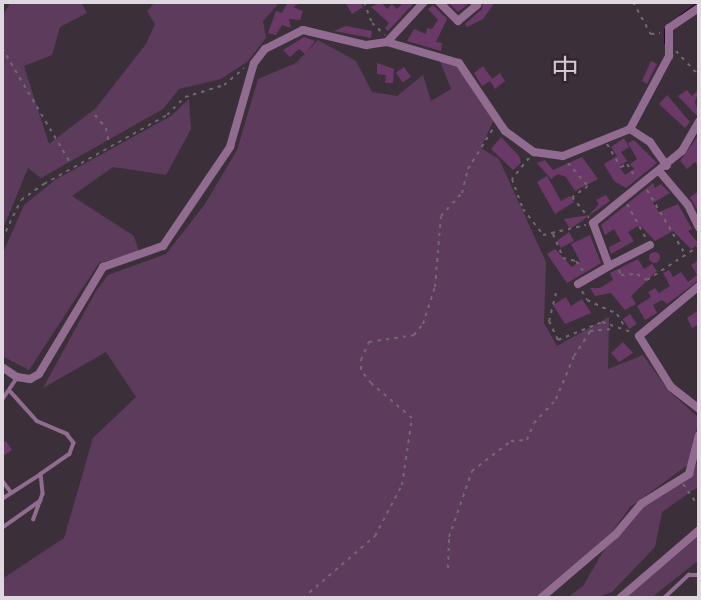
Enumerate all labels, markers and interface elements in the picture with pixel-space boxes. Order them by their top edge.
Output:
district label: 中 [551,52,579,86]

